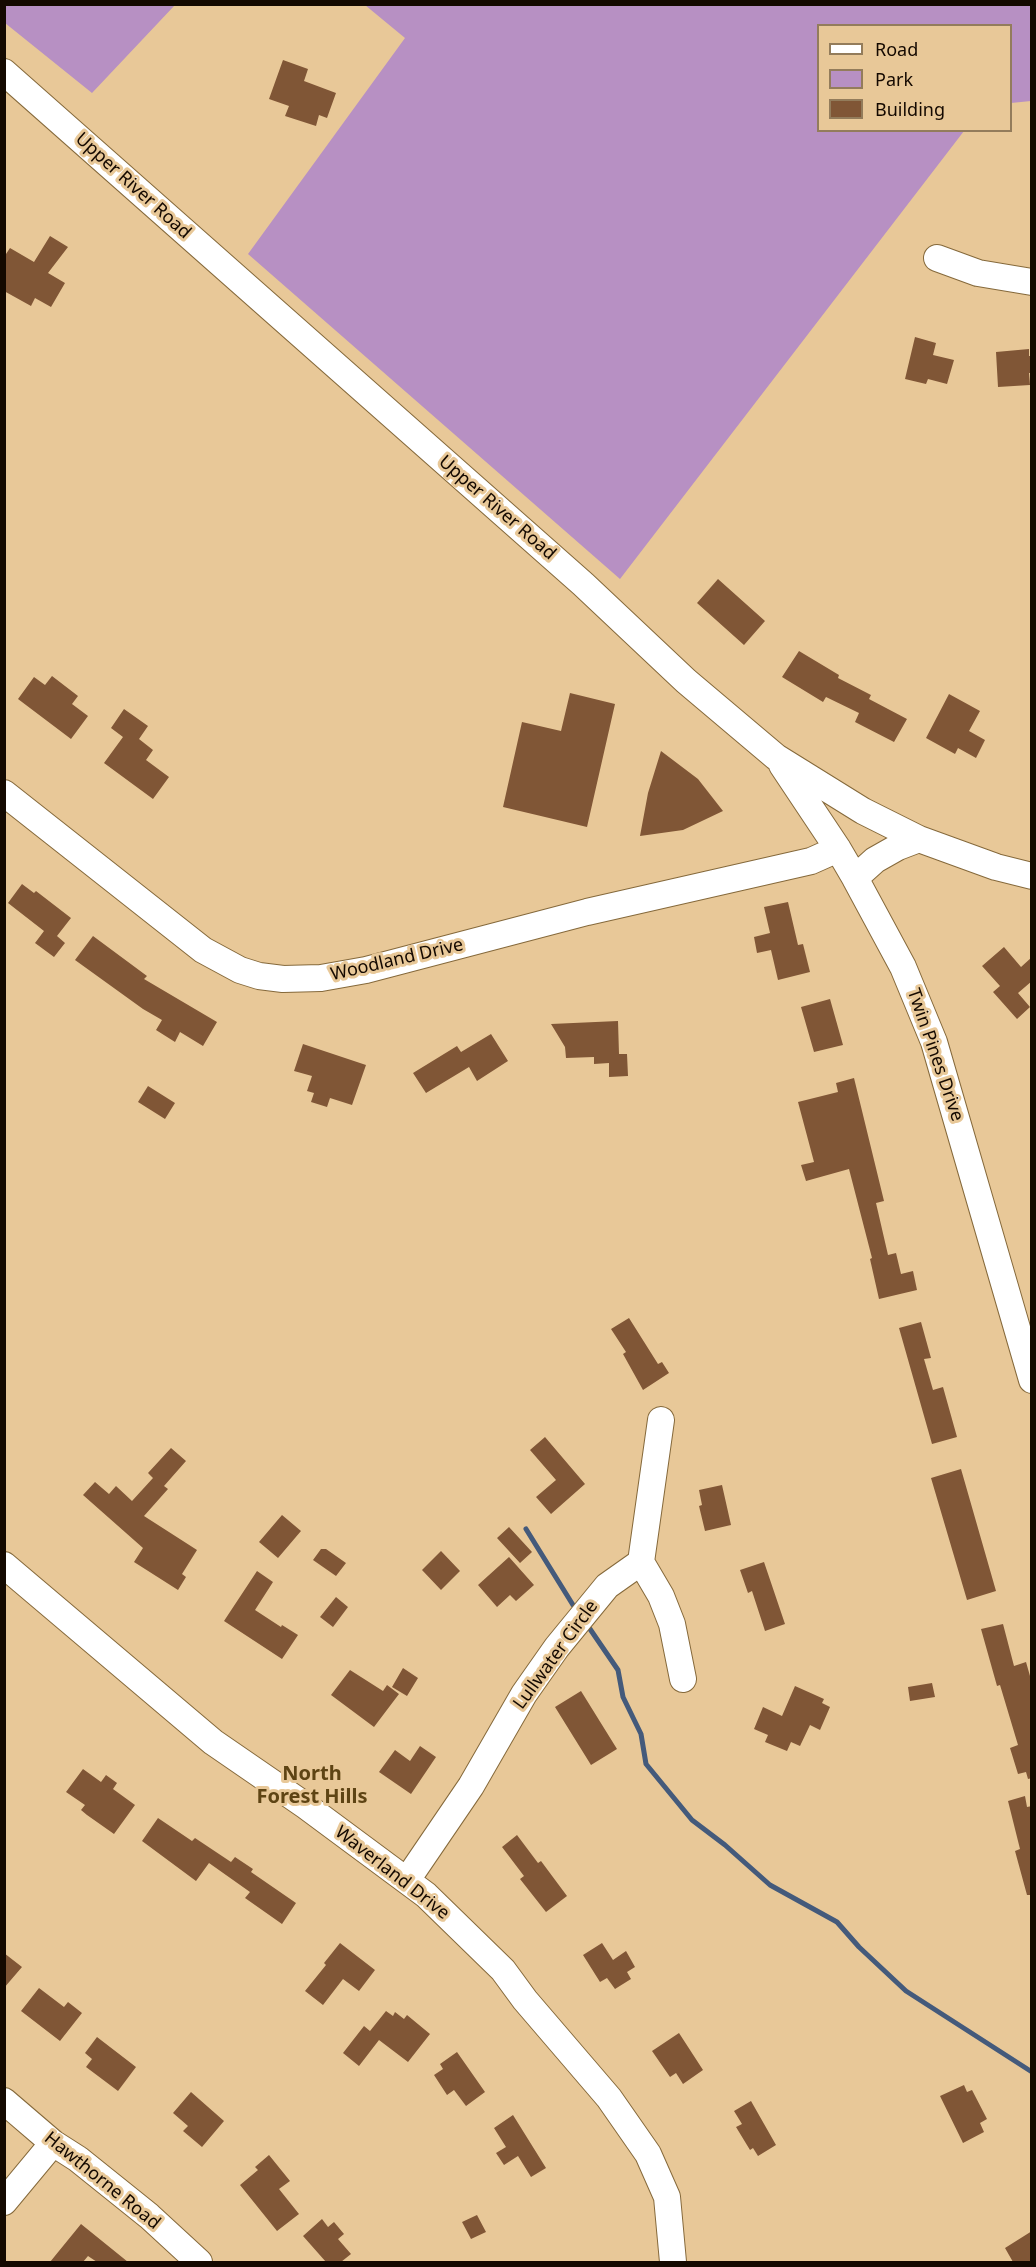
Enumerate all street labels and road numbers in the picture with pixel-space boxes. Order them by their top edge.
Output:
street label: Upper River Road [71,128,195,244]
street label: Upper River Road [434,451,560,565]
street label: Woodland Drive [329,934,465,986]
street label: Twin Pines Drive [902,986,968,1124]
street label: Lullwater Circle [509,1596,603,1714]
street label: Waverland Drive [330,1822,454,1924]
street label: Hawthorne Road [40,2128,164,2234]

